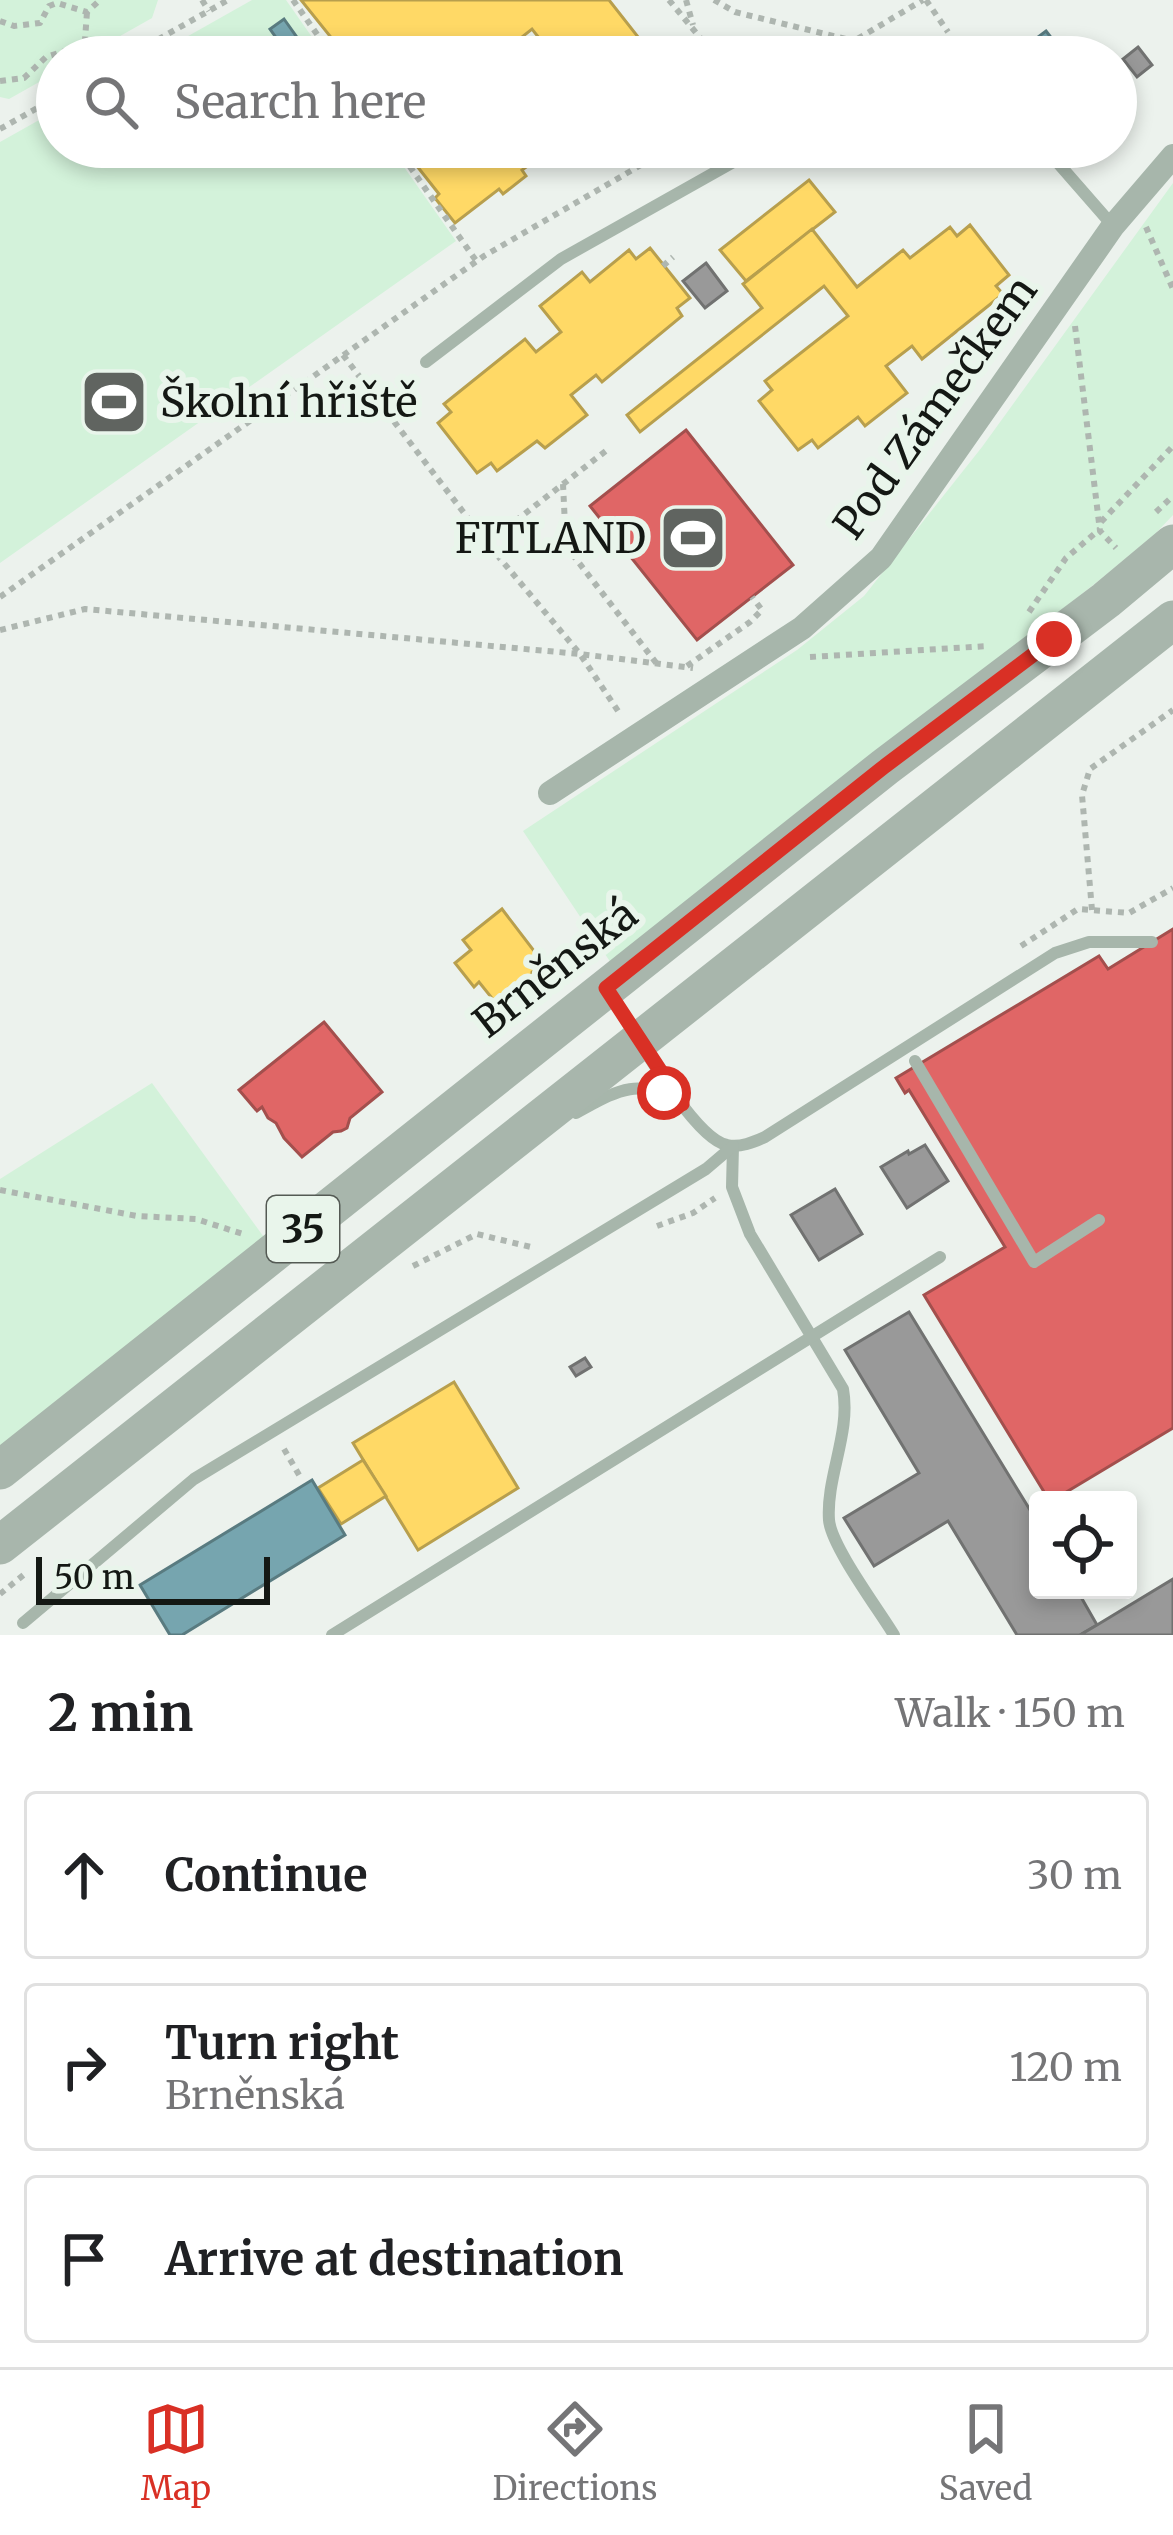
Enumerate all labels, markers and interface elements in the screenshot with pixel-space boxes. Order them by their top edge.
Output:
search box [36,36,1137,168]
icon: search [78,69,144,135]
text: Search here [174,74,426,130]
street label: Pod Zámečkem [822,266,1048,548]
sports icon: Školní hřiště [79,367,149,437]
place label: Školní hřiště [160,375,417,428]
sports icon: FITLAND [658,503,728,573]
place label: FITLAND [455,512,646,564]
route end [1027,612,1081,666]
street label: Brněnská [463,888,647,1048]
route start [637,1066,691,1120]
road number: 35 [267,1196,339,1262]
map controls [1029,1491,1137,1599]
button: locate [1029,1491,1137,1599]
scale bar [36,1551,270,1604]
text: 50 m [54,1557,135,1598]
text: 2 min [48,1681,193,1745]
text: Walk · 150 m [895,1689,1125,1738]
icon: ahead [51,1842,117,1908]
text: Continue [165,1847,367,1903]
text: 30 m [1027,1851,1122,1900]
text: Turn right [165,2015,399,2071]
icon: right [51,2034,117,2100]
text: 120 m [1009,2043,1122,2092]
text: Brněnská [165,2071,345,2120]
icon: arrive [51,2226,117,2292]
text: Arrive at destination [165,2231,623,2287]
tab: Map [141,2396,211,2509]
tab: Directions [492,2396,657,2509]
tab: Saved [939,2396,1032,2509]

